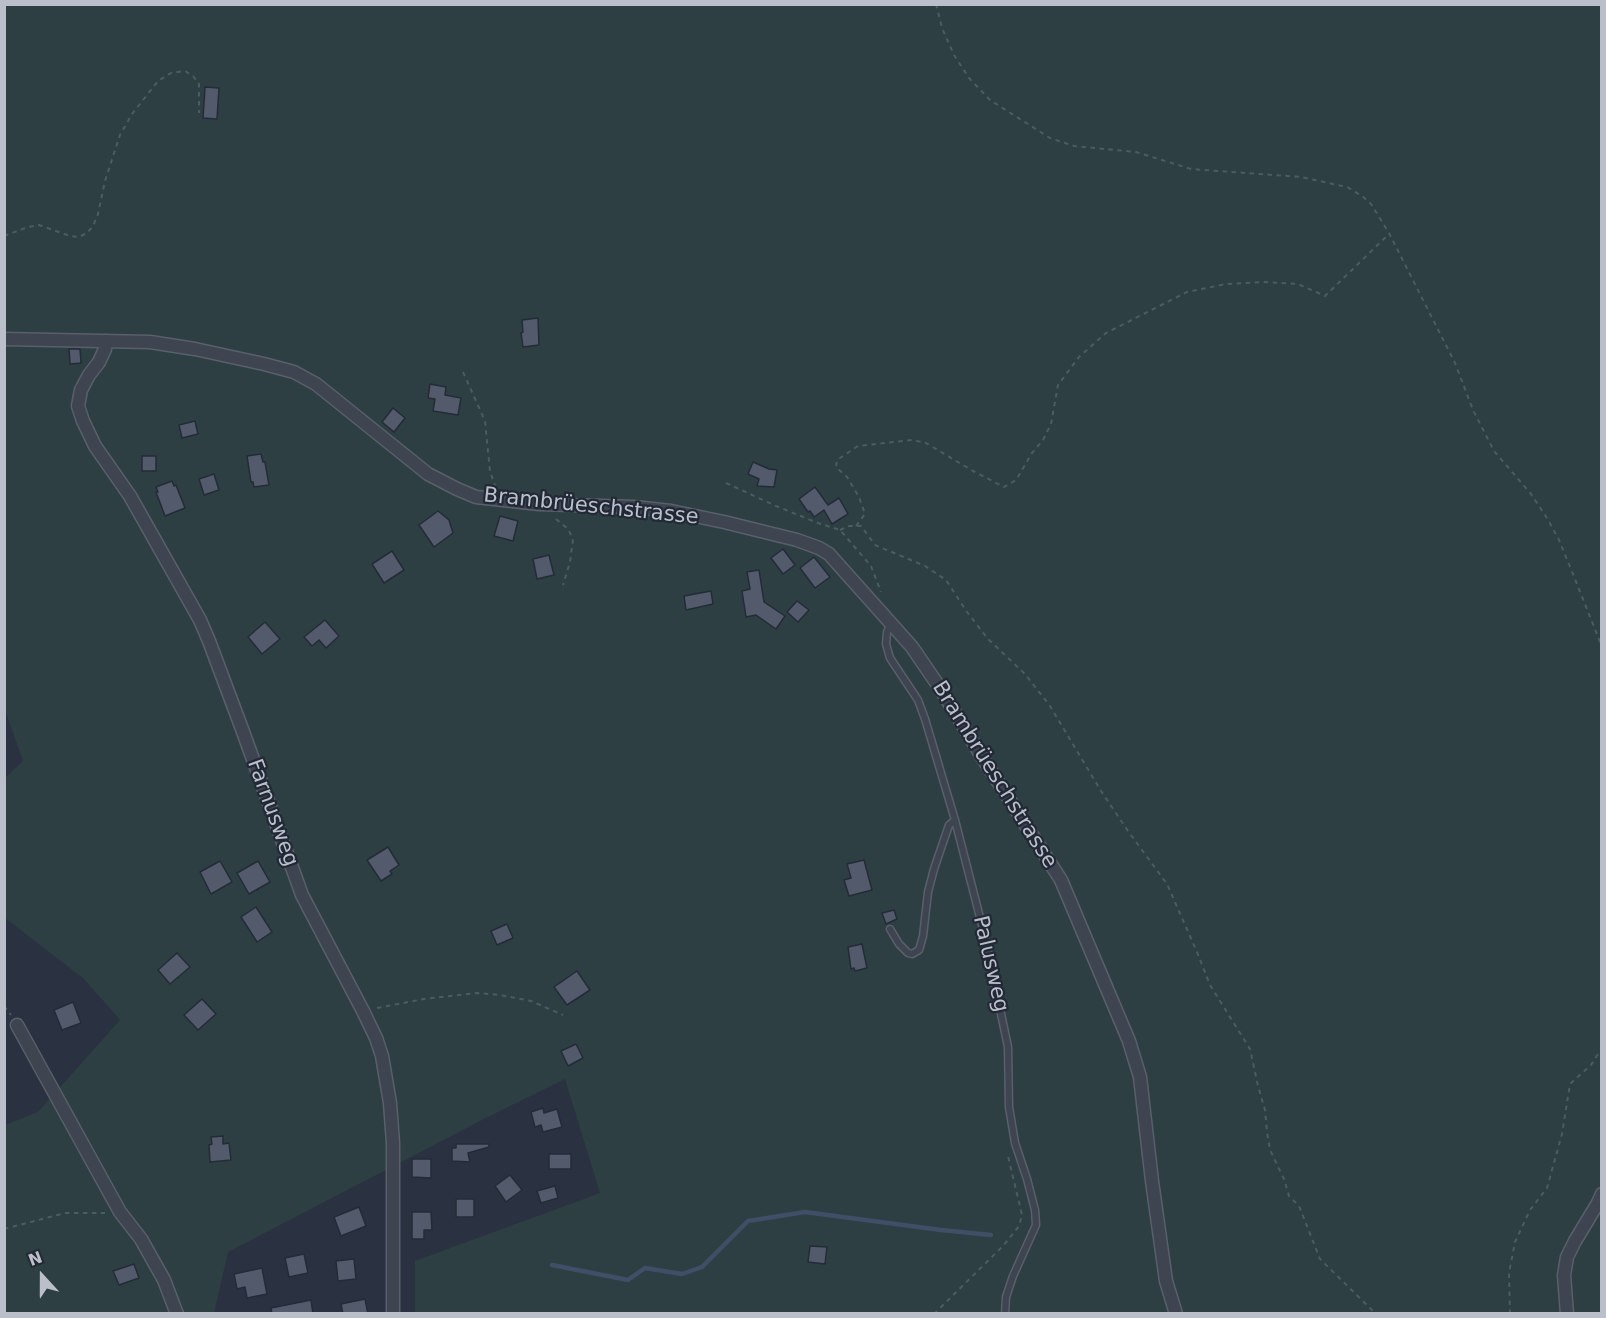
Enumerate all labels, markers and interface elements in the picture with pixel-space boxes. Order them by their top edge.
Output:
street label: Brambrüeschstrasse [482,483,700,531]
street label: Brambrüeschstrasse [926,677,1062,873]
street label: Farnusweg [241,756,303,870]
street label: Palusweg [967,913,1013,1015]
north arrow [12,1246,72,1306]
text: N [26,1247,45,1270]

